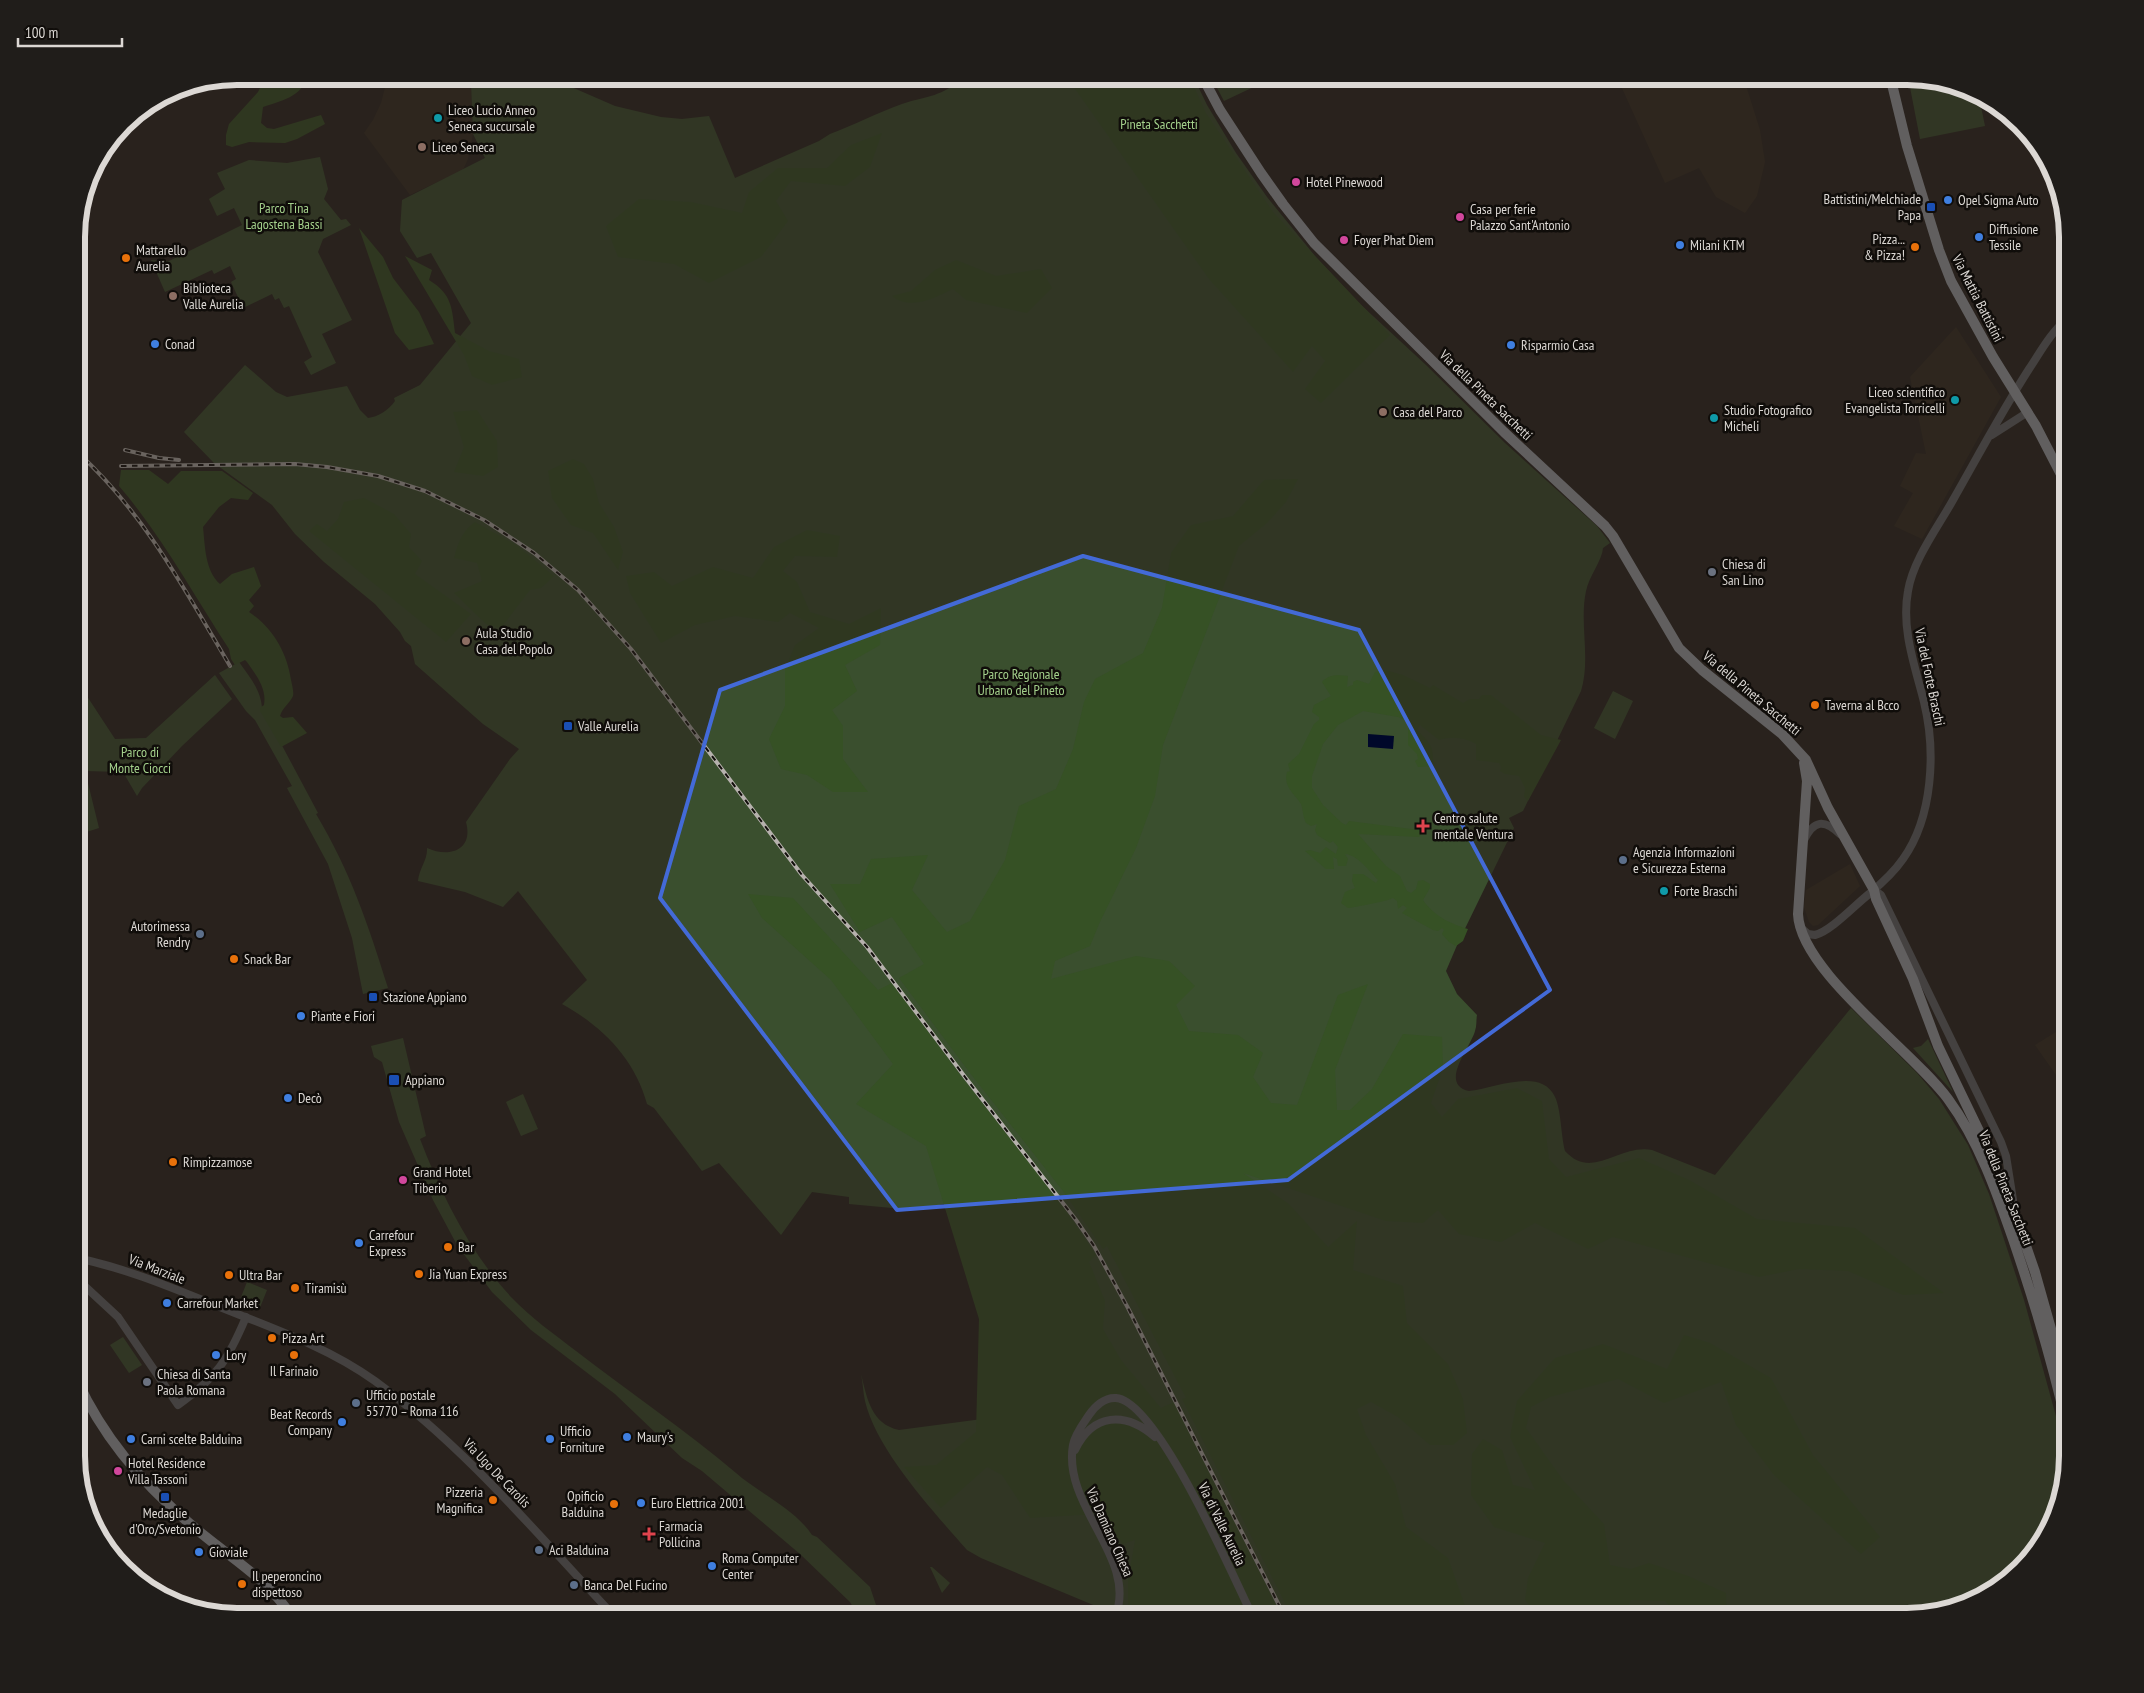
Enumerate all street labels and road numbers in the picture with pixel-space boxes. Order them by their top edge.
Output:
street label: Via Mattia Battistini [1948,250,2008,345]
street label: Via della Pineta Sacchetti [1435,345,1536,444]
street label: Via del Forte Braschi [1911,625,1949,728]
street label: Via della Pineta Sacchetti [1698,646,1805,739]
street label: Via della Pineta Sacchetti [1974,1127,2037,1248]
street label: Via Marziale [125,1250,188,1288]
street label: Via Ugo De Carolis [459,1434,535,1512]
street label: Via di Valle Aurelia [1194,1479,1250,1569]
street label: Via Damiano Chiesa [1082,1484,1138,1579]

